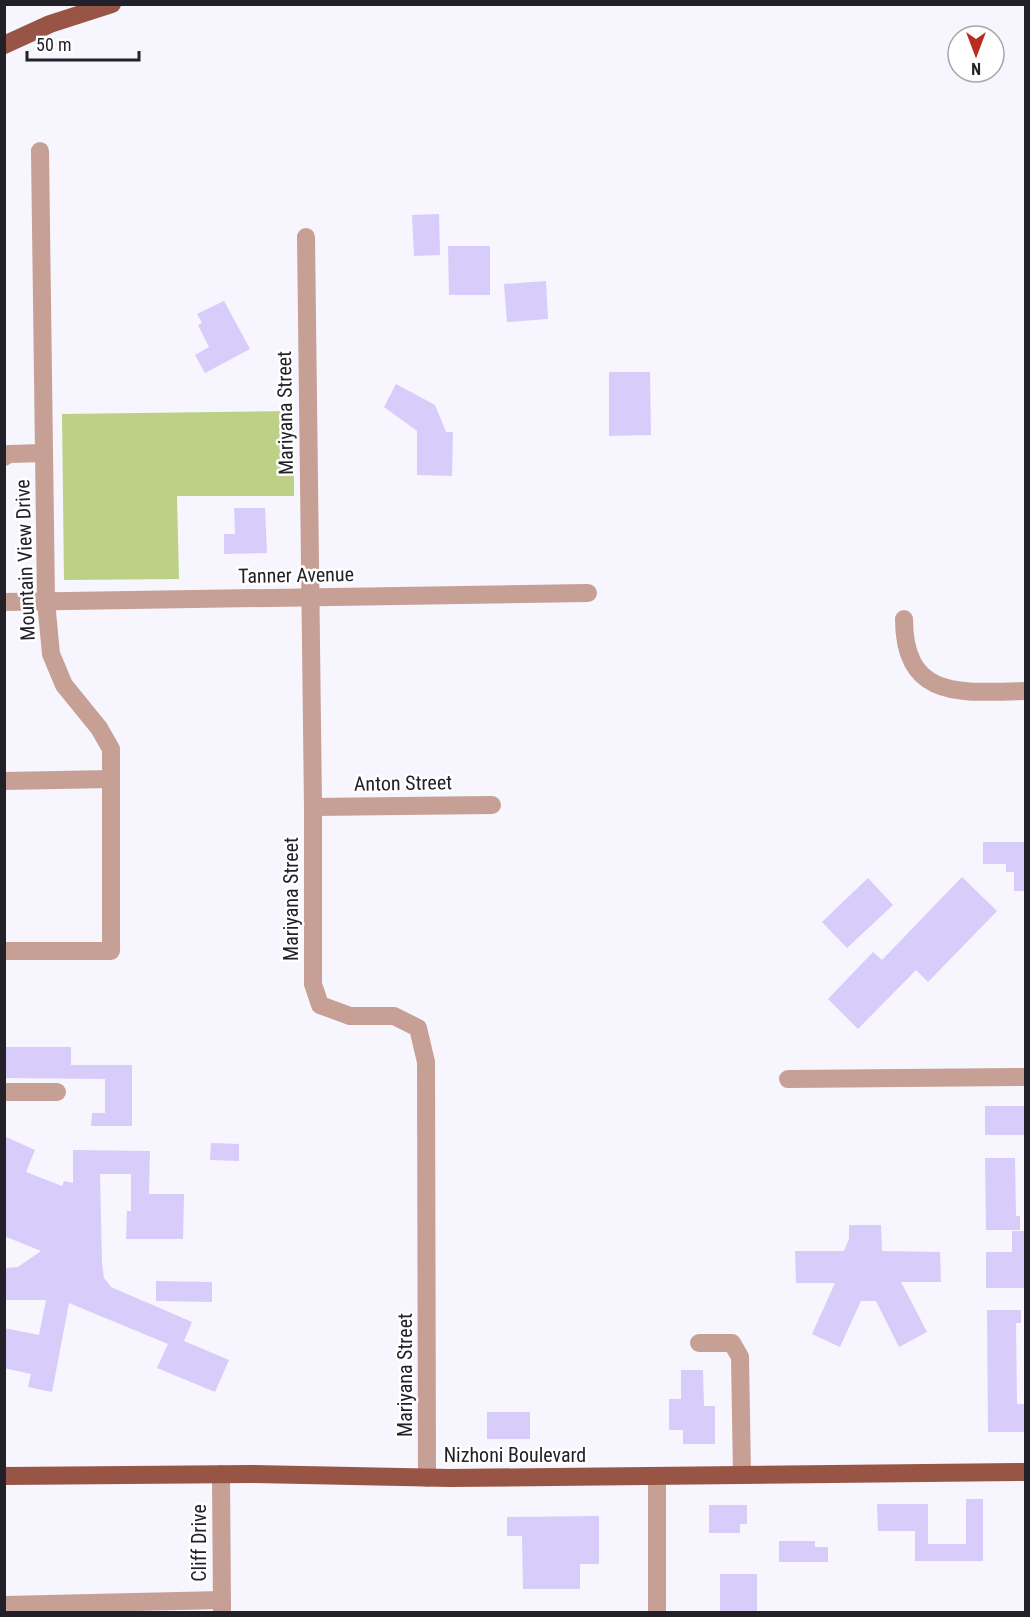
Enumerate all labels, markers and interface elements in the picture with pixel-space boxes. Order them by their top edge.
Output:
scale bar [27,24,140,62]
north arrow [946,24,1006,84]
text: 50 m [36,34,71,55]
text: N [971,59,981,78]
street label: Mariyana Street [272,351,298,475]
street label: Mountain View Drive [10,479,40,641]
street label: Tanner Avenue [238,562,354,588]
street label: Anton Street [354,770,452,796]
street label: Mariyana Street [279,837,303,961]
street label: Mariyana Street [393,1313,417,1437]
street label: Nizhoni Boulevard [444,1443,586,1467]
street label: Cliff Drive [187,1504,211,1582]

